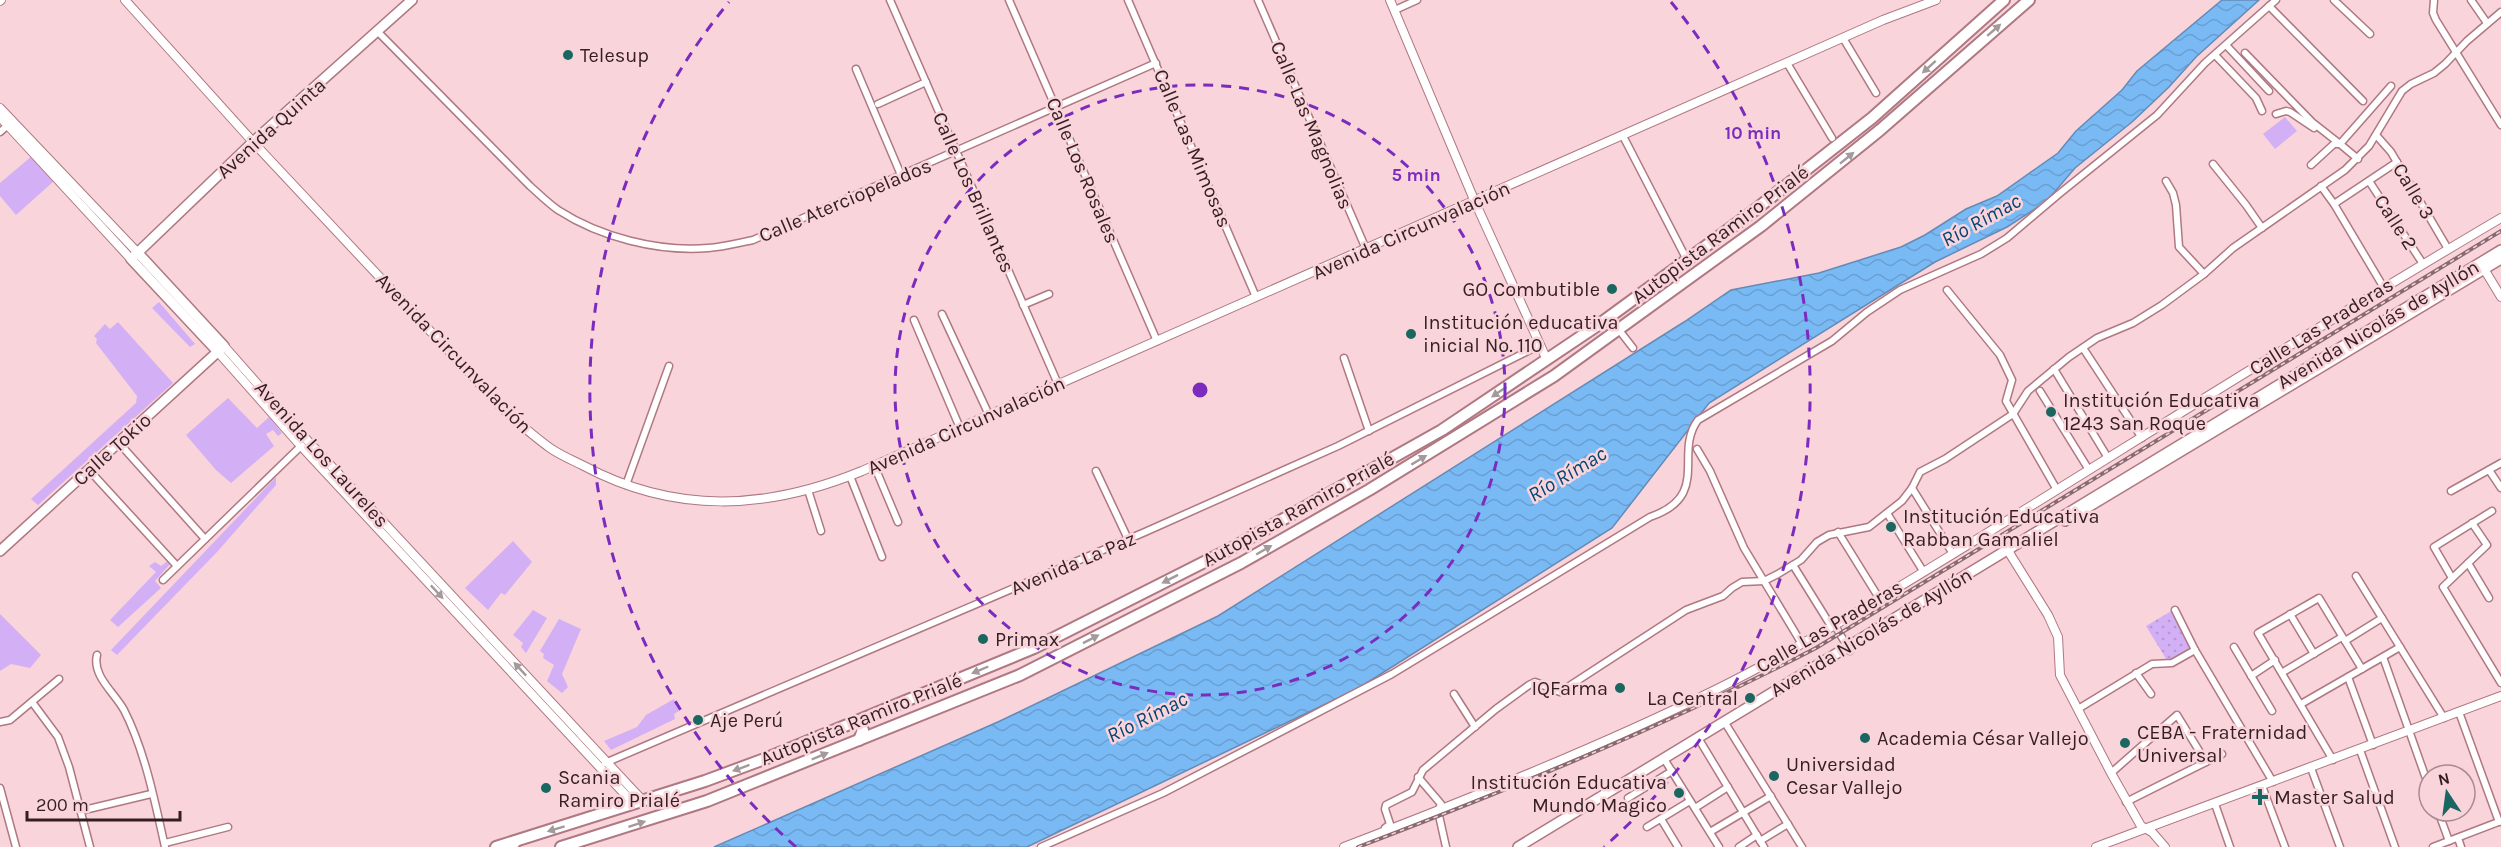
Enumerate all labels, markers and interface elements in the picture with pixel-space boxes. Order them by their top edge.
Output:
one-way arrow [1986,24,2001,37]
street label: Calle Las Magnolias [1266,38,1357,213]
place label: Telesup [580,44,649,67]
marker: Telesup [561,48,575,62]
one-way arrow [1922,60,1937,74]
street label: Calle Las Mimosas [1149,66,1236,231]
street label: Avenida Quinta [212,73,331,183]
street label: Calle Los Rosales [1041,94,1124,247]
street label: Calle Los Brillantes [928,108,1019,276]
text: 10 min [1725,122,1781,144]
one-way arrow [1839,151,1855,164]
street label: Calle Aterciopelados [756,154,935,247]
street label: Calle 3 [2388,159,2439,223]
street label: Autopista Ramiro Prialé [1627,160,1813,308]
text: 5 min [1391,164,1441,186]
street label: Avenida Circunvalación [1309,176,1514,284]
water label: Río Rímac [1937,188,2025,252]
street label: Calle 2 [2369,190,2422,254]
street label: Avenida Nicolás de Ayllón [2273,255,2483,394]
street label: Avenida Circunvalación [371,268,536,438]
street label: Calle Las Praderas [2245,273,2397,380]
place label: GO Combutible [1462,278,1600,301]
marker: GO Combutible [1605,282,1619,296]
place label: Institución educativa inicial No. 110 [1423,311,1618,357]
marker: Institución educativa inicial No. 110 [1404,327,1418,341]
street label: Avenida Circunvalación [864,371,1069,479]
street label: Avenida Los Laureles [250,376,393,532]
centre of rings [1190,380,1210,400]
one-way arrow [1491,386,1507,398]
place label: Institución Educativa 1243 San Roque [2063,389,2259,435]
marker: Institución Educativa 1243 San Roque [2044,405,2058,419]
street label: Calle Tokio [69,408,156,490]
water label: Río Rímac [1523,441,1611,507]
street label: Autopista Ramiro Prialé [1198,447,1398,572]
one-way arrow [1411,455,1427,466]
place label: Institución Educativa Rabban Gamaliel [1903,505,2099,551]
marker: Institución Educativa Rabban Gamaliel [1884,520,1898,534]
street label: Avenida La Paz [1007,527,1139,600]
one-way arrow [1256,545,1273,555]
street label: Avenida Nicolás de Ayllón [1766,563,1976,702]
one-way arrow [1162,574,1179,584]
street label: Calle Las Praderas [1752,575,1907,678]
one-way arrow [429,585,443,599]
place label: Primax [995,628,1059,651]
marker: Primax [976,632,990,646]
one-way arrow [1083,634,1100,644]
one-way arrow [514,663,528,677]
one-way arrow [971,666,989,675]
street label: Autopista Ramiro Prialé [757,668,965,770]
place label: IQFarma [1531,677,1608,700]
marker: IQFarma [1613,681,1627,695]
water label: Río Rímac [1103,686,1192,748]
place label: La Central [1647,687,1738,710]
marker: La Central [1743,691,1757,705]
place label: Aje Perú [710,709,783,732]
marker: Aje Perú [691,713,705,727]
place label: CEBA - Fraternidad Universal [2137,721,2307,767]
place label: Academia César Vallejo [1877,727,2089,750]
marker: Academia César Vallejo [1858,731,1872,745]
marker: CEBA - Fraternidad Universal [2118,736,2132,750]
one-way arrow [811,751,829,760]
place label: Universidad Cesar Vallejo [1786,753,1902,799]
one-way arrow [732,763,750,773]
north arrow [2417,763,2477,823]
place label: Scania Ramiro Prialé [558,766,680,812]
text: N [2436,768,2451,789]
marker: Universidad Cesar Vallejo [1767,769,1781,783]
place label: Institución Educativa Mundo Magico [1471,771,1667,817]
marker: Scania Ramiro Prialé [539,781,553,795]
scale bar [27,784,180,822]
marker: Institución Educativa Mundo Magico [1672,786,1686,800]
place label: Master Salud [2274,786,2395,809]
marker: Master Salud [2251,788,2269,806]
text: 200 m [36,794,89,816]
one-way arrow [628,818,646,828]
one-way arrow [547,824,565,834]

